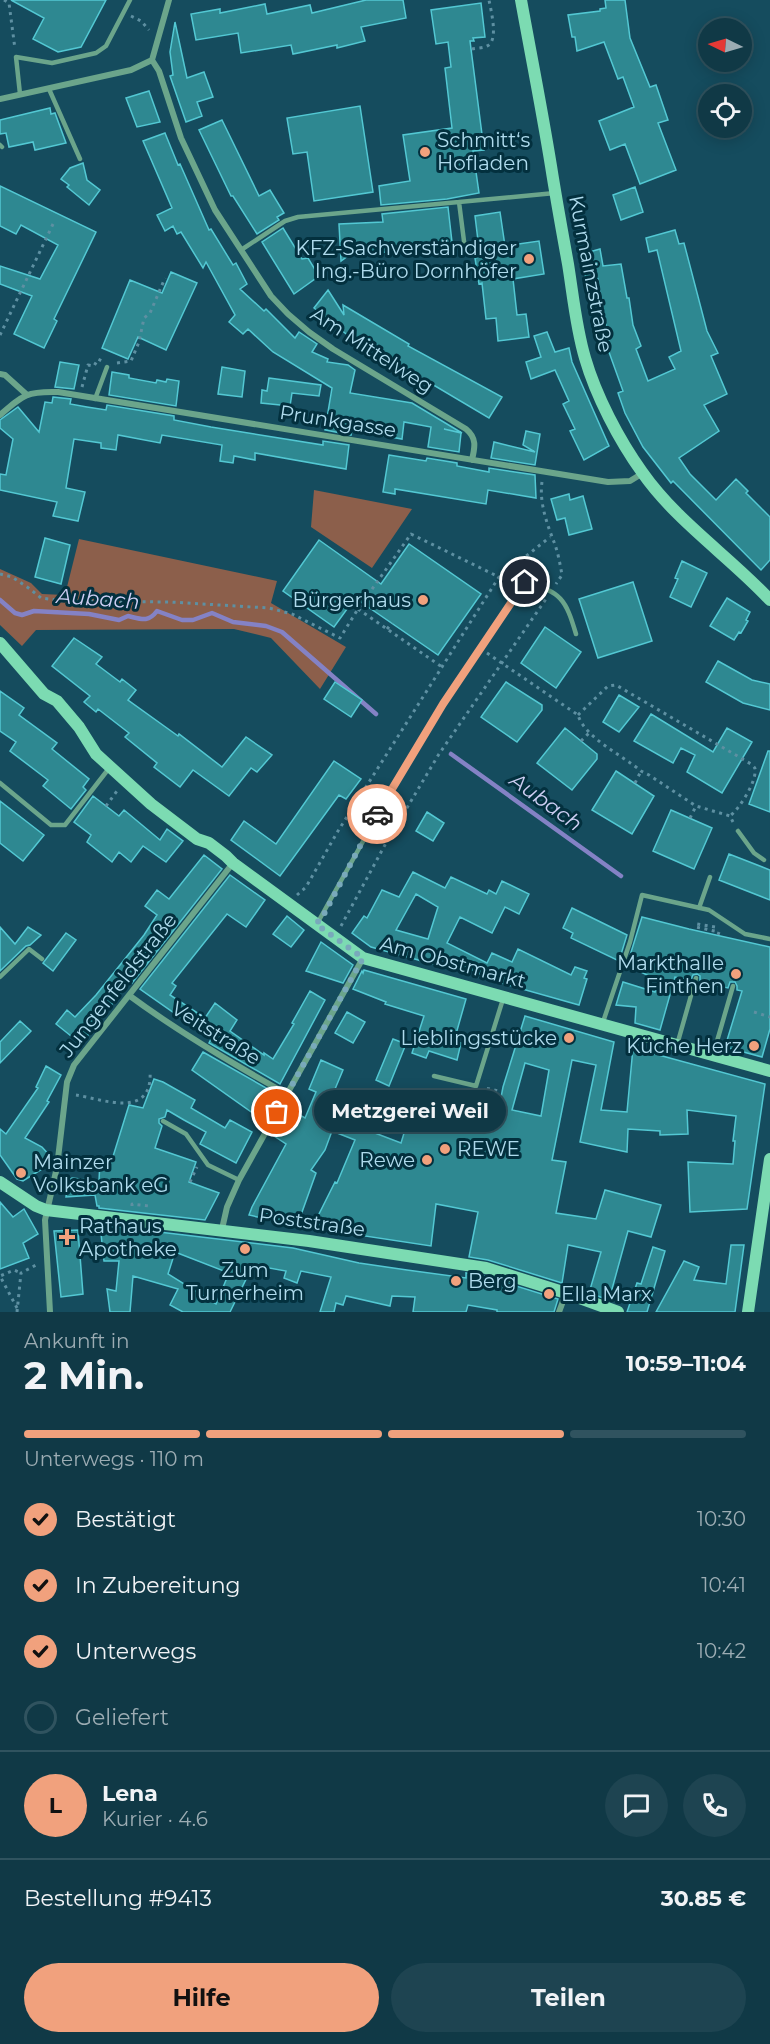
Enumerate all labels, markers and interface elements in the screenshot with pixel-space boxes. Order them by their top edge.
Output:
north arrow [698,18,752,72]
map controls [698,18,752,138]
button: locate [698,84,752,138]
place label: Schmitt‘s Hofladen [437,128,530,175]
marker: Schmitt‘s Hofladen [418,145,432,159]
street label: Kurmainzstraße [564,193,618,355]
place label: KFZ-Sachverständiger Ing.-Büro Dornhöfer [295,236,517,283]
marker: KFZ-Sachverständiger Ing.-Büro Dornhöfer [522,252,536,266]
street label: Am Mittelweg [306,301,438,399]
street label: Prunkgasse [278,400,398,442]
pin [499,556,550,607]
icon: home [508,565,541,598]
water label: Aubach [54,583,140,614]
place label: Bürgerhaus [293,588,411,612]
marker: Bürgerhaus [416,593,430,607]
water label: Aubach [504,766,587,836]
courier [347,784,407,844]
icon: car [361,798,394,831]
street label: Jungenfeldstraße [54,908,182,1063]
street label: Am Obstmarkt [377,931,529,993]
place label: Markthalle Finthen [617,951,724,998]
marker: Markthalle Finthen [729,967,743,981]
street label: Veitstraße [167,996,265,1070]
place label: Lieblingsstücke [400,1026,557,1050]
marker: Lieblingsstücke [562,1031,576,1045]
place label: Küche Herz [626,1034,742,1058]
marker: Küche Herz [747,1039,761,1053]
pin [251,1086,302,1137]
callout: Metzgerei Weil [313,1091,505,1133]
icon: bag [260,1095,293,1128]
text: Metzgerei Weil [331,1099,489,1123]
place label: REWE [457,1137,520,1161]
marker: REWE [438,1142,452,1156]
place label: Rewe [359,1148,415,1172]
place label: Mainzer Volksbank eG [33,1150,169,1197]
marker: Rewe [420,1153,434,1167]
marker: Mainzer Volksbank eG [14,1166,28,1180]
street label: Poststraße [257,1203,367,1241]
place label: Rathaus Apotheke [79,1214,177,1261]
marker: Rathaus Apotheke [60,1230,74,1244]
marker: Zum Turnerheim [238,1242,252,1256]
place label: Zum Turnerheim [186,1258,304,1305]
place label: Berg [468,1269,517,1293]
marker: Berg [449,1274,463,1288]
place label: Ella Marx [561,1282,652,1306]
marker: Ella Marx [542,1287,556,1301]
text: Ankunft in [24,1329,130,1353]
text: 10:59–11:04 [626,1350,746,1377]
text: 2 Min. [24,1351,144,1399]
text: Unterwegs · 110 m [24,1447,204,1471]
icon: check [24,1503,57,1536]
text: Bestätigt [75,1506,176,1533]
text: 10:30 [697,1507,746,1531]
icon: check [24,1569,57,1602]
text: In Zubereitung [75,1572,241,1599]
text: 10:41 [701,1573,746,1597]
icon: check [24,1635,57,1668]
text: Unterwegs [75,1638,196,1665]
text: 10:42 [697,1639,746,1663]
text: Geliefert [75,1704,169,1731]
button: chat [605,1774,668,1837]
button: phone [683,1774,746,1837]
text: Lena [102,1780,158,1807]
text: L [49,1792,62,1819]
text: Kurier · 4.6 [102,1807,208,1831]
text: Bestellung #9413 [24,1885,212,1912]
text: 30.85 € [661,1885,746,1912]
button: Hilfe [24,1963,379,2032]
button: Teilen [391,1963,746,2032]

